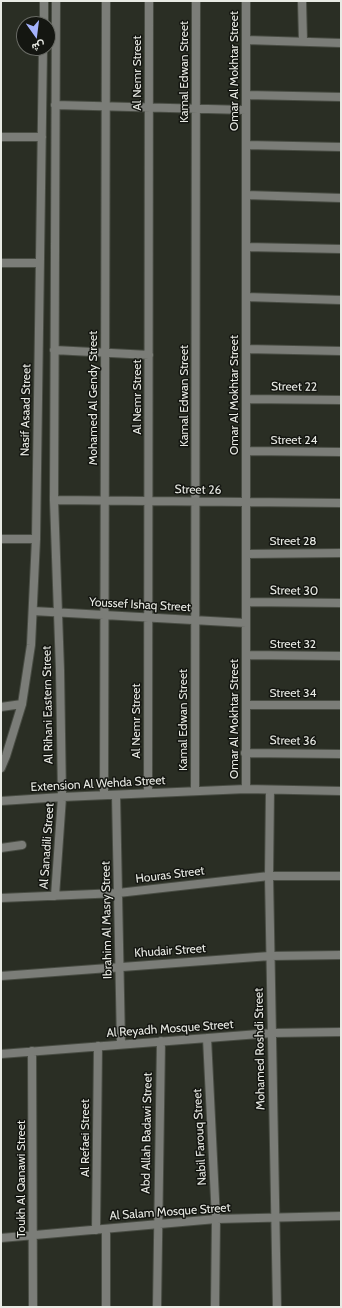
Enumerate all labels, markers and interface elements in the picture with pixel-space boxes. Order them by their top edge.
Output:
street label: Omar Al Mokhtar Street [227,11,241,131]
north arrow [16,16,56,56]
street label: Kamal Edwan Street [177,21,191,123]
street label: Al Nemr Street [130,35,144,111]
text: ش [31,38,47,55]
street label: Mohamed Al Gendy Street [86,331,100,465]
street label: Omar Al Mokhtar Street [227,335,241,455]
street label: Kamal Edwan Street [177,345,191,447]
street label: Al Nemr Street [130,359,144,435]
street label: Nasif Asaad Street [18,364,34,456]
street label: Street 22 [271,379,317,395]
street label: Street 24 [271,433,317,447]
street label: Street 26 [175,482,221,498]
street label: Street 28 [269,534,317,548]
street label: Street 30 [270,583,318,599]
street label: Youssef Ishaq Street [89,595,191,615]
street label: Street 32 [270,637,316,651]
street label: Al Rihani Eastern Street [40,646,56,764]
street label: Omar Al Mokhtar Street [227,659,241,779]
street label: Kamal Edwan Street [176,669,190,771]
street label: Al Nemr Street [129,683,143,759]
street label: Street 34 [270,686,316,700]
street label: Street 36 [269,733,317,749]
street label: Extension Al Wehda Street [30,773,166,795]
street label: Al Sanadili Street [37,803,57,889]
street label: Ibrahim Al Masry Street [99,861,115,979]
street label: Houras Street [135,864,205,886]
street label: Khudair Street [134,941,206,961]
street label: Mohamed Roshdi Street [252,988,268,1110]
street label: Al Reyadh Mosque Street [106,1017,234,1041]
street label: Abd Allah Badawi Street [139,1072,155,1194]
street label: Nabil Farouq Street [190,1088,210,1186]
street label: Al Refaei Street [78,1099,92,1177]
street label: Toukh Al Qanawi Street [14,1120,28,1238]
street label: Al Salam Mosque Street [109,1201,231,1223]

